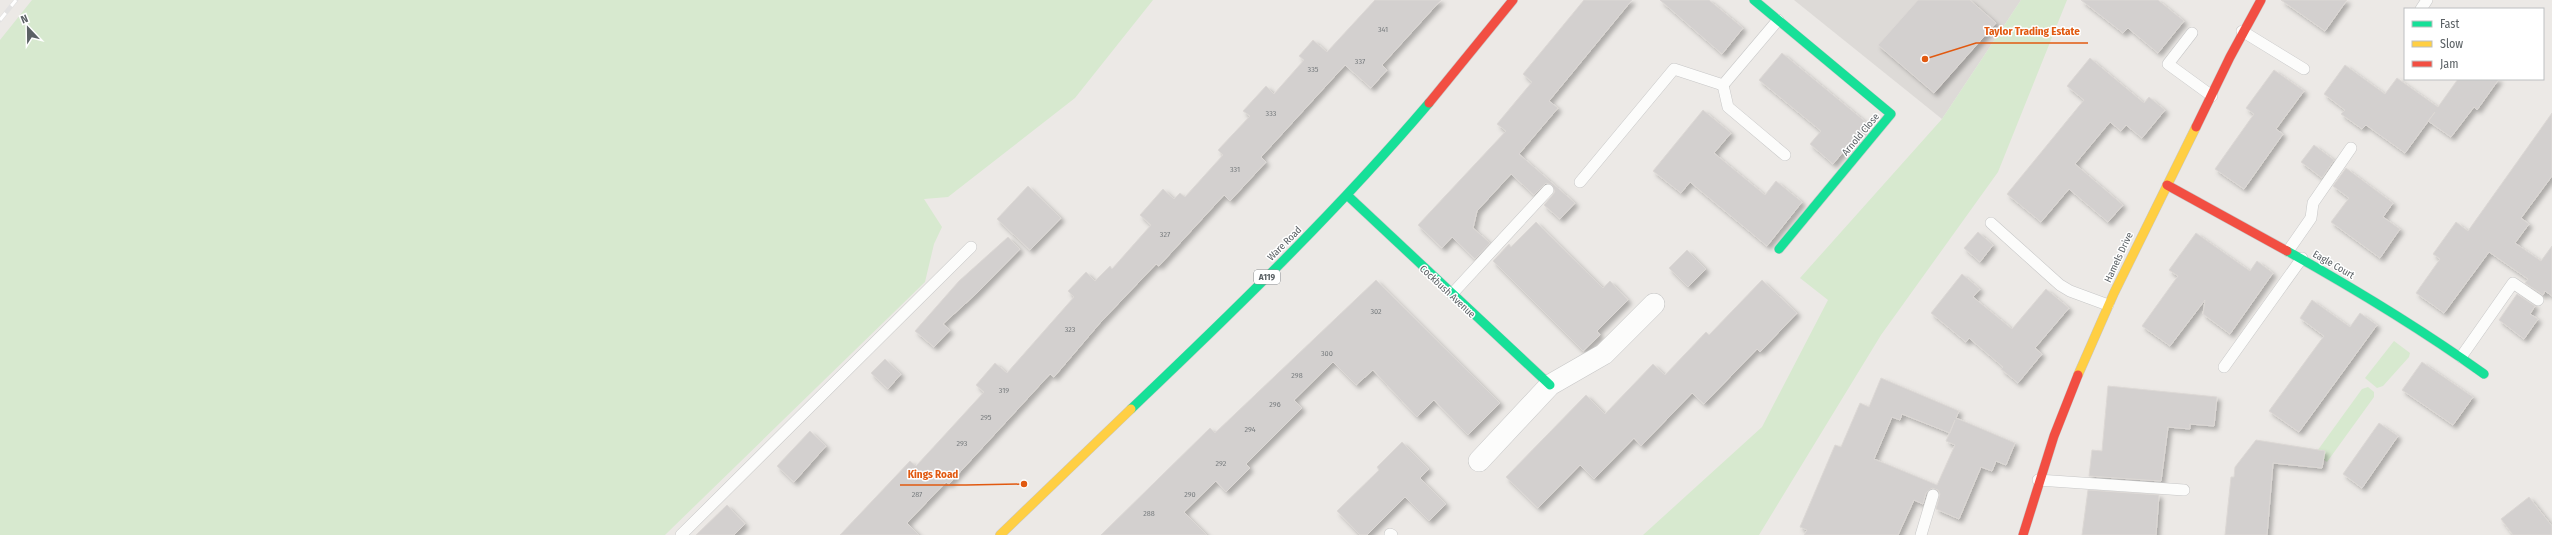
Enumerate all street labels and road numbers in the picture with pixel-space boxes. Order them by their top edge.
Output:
street label: Arnold Close [1840,111,1882,158]
street label: Ware Road [1265,224,1304,263]
street label: Hamels Drive [2102,230,2136,284]
street label: Eagle Court [2311,248,2357,282]
street label: Cockbush Avenue [1417,263,1478,321]
road number: A119 [1254,270,1280,284]

